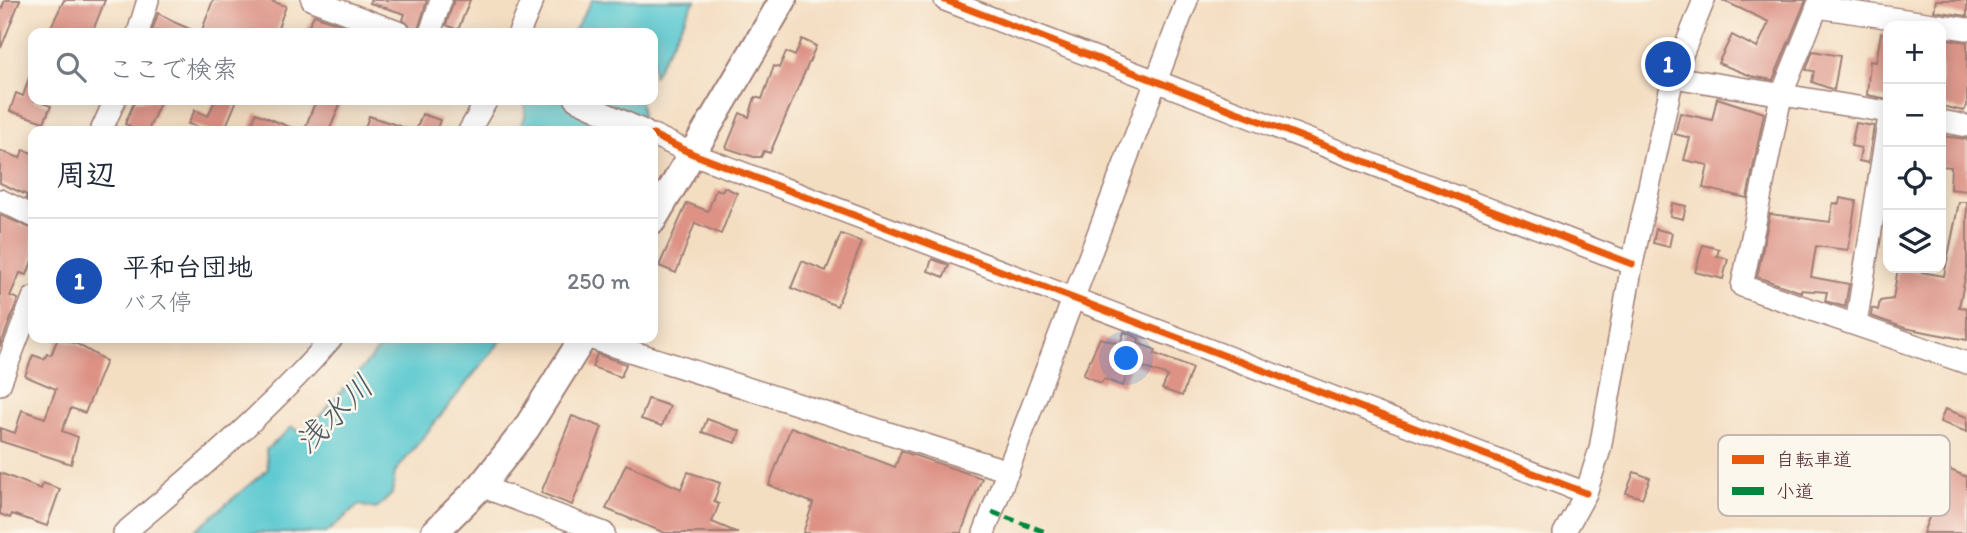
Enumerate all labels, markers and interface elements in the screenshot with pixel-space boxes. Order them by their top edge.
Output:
map controls [1883,21,1946,273]
button: + [1883,21,1946,84]
search box [28,28,658,105]
pin: 1 [1645,38,1691,90]
icon: search [52,48,90,86]
text: ここで検索 [108,53,238,85]
button: − [1883,84,1946,147]
button: locate [1883,147,1946,210]
text: 周辺 [56,156,116,193]
button: layers [1883,210,1946,273]
text: 平和台団地 [123,251,253,283]
text: 1 [74,267,84,295]
text: 250 m [567,267,630,295]
text: バス停 [123,288,192,316]
your location [1109,341,1143,375]
water label: 浅水川 [287,367,381,461]
legend [1718,435,1950,516]
text: 自転車道 [1776,448,1852,471]
text: 小道 [1776,480,1814,503]

